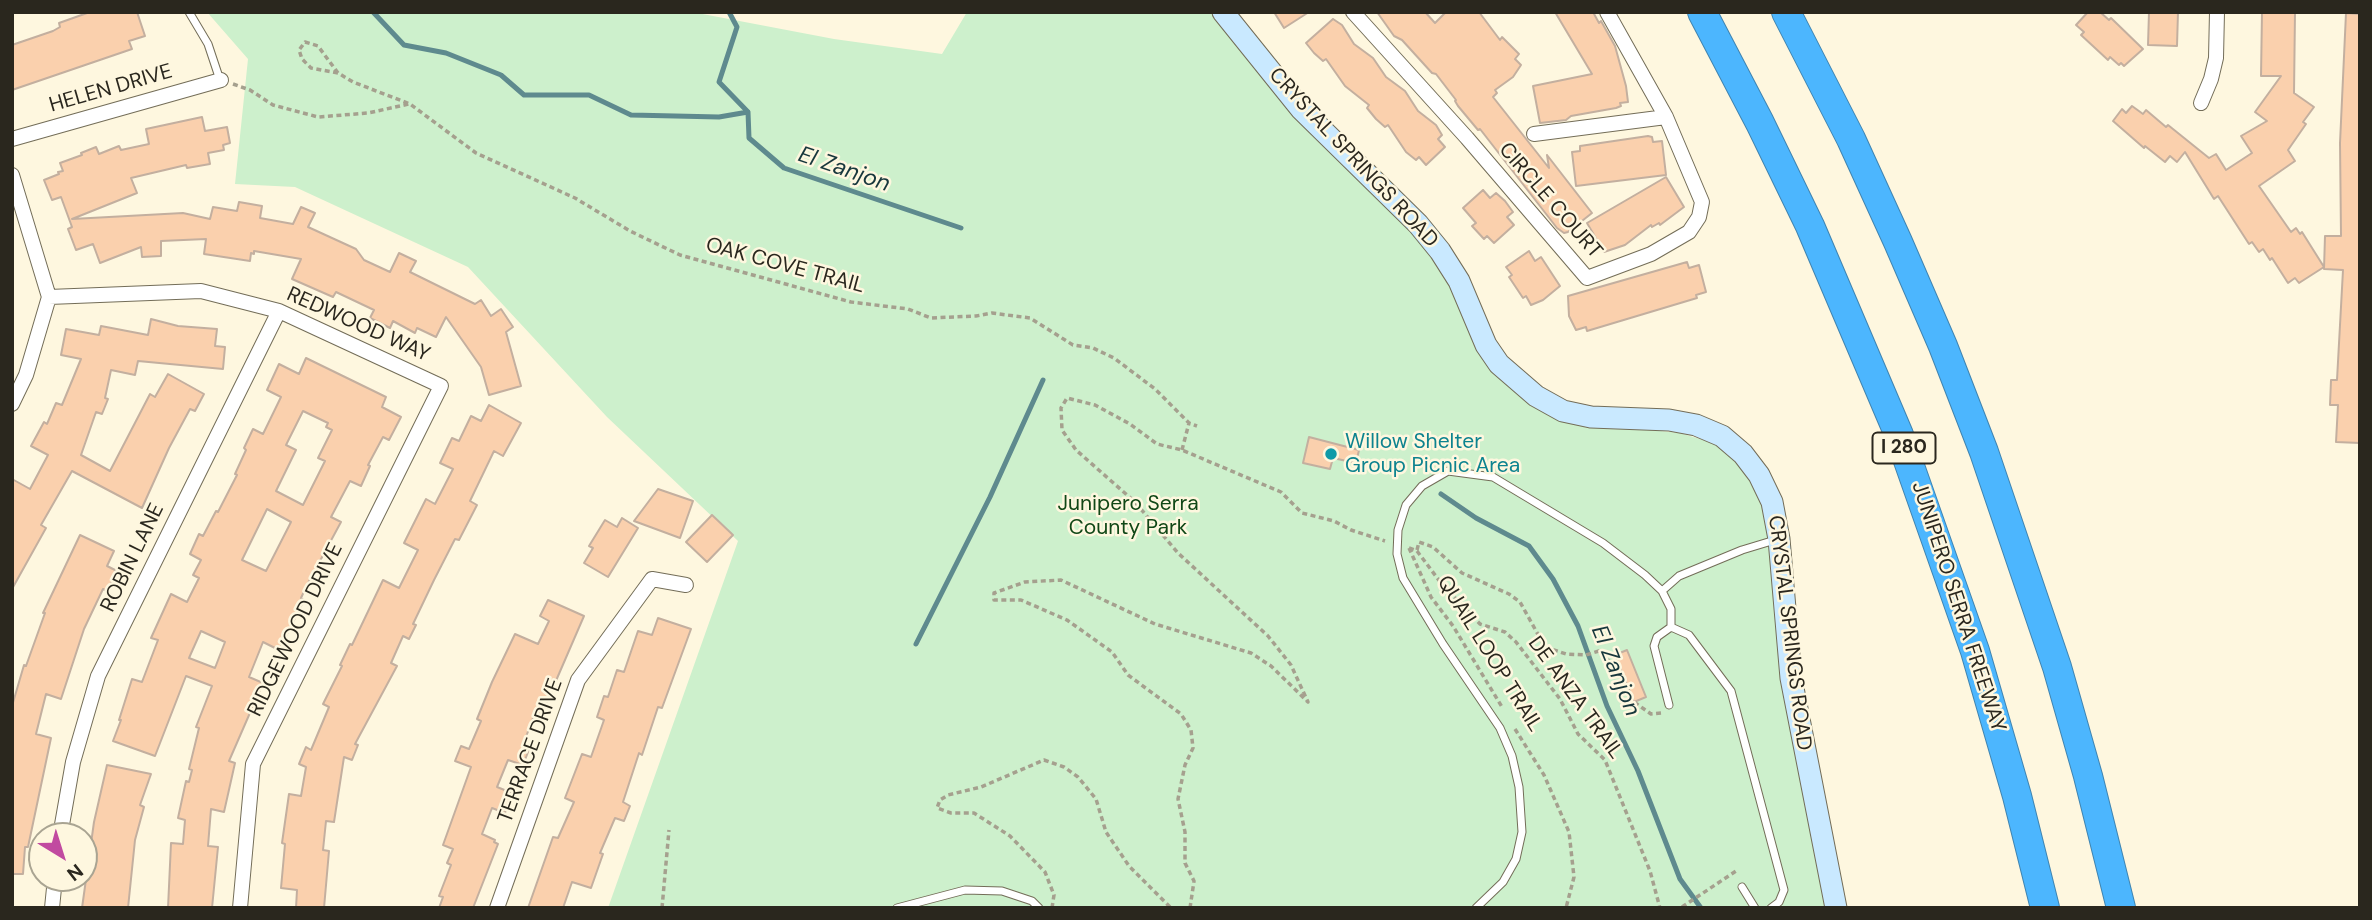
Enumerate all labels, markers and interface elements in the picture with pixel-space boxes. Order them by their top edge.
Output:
street label: HELEN DRIVE [47,59,175,119]
street label: CRYSTAL SPRINGS ROAD [1263,63,1443,253]
street label: CIRCLE COURT [1493,138,1607,264]
water label: El Zanjon [794,141,894,199]
street label: OAK COVE TRAIL [703,233,867,299]
street label: REDWOOD WAY [283,282,433,368]
place label: Willow Shelter Group Picnic Area [1345,429,1520,479]
road number: I 280 [1872,432,1936,463]
marker: Willow Shelter Group Picnic Area [1323,446,1339,462]
street label: JUNIPERO SERRA FREEWAY [1906,479,2010,735]
park label: Junipero Serra County Park [1057,491,1199,541]
street label: ROBIN LANE [96,500,170,616]
street label: CRYSTAL SPRINGS ROAD [1762,514,1816,752]
street label: RIDGEWOOD DRIVE [243,539,349,721]
street label: QUAIL LOOP TRAIL [1431,571,1547,737]
water label: El Zanjon [1584,622,1646,720]
street label: DE ANZA TRAIL [1522,632,1628,764]
street label: TERRACE DRIVE [493,675,569,827]
north arrow [28,822,98,892]
text: N [62,858,88,886]

